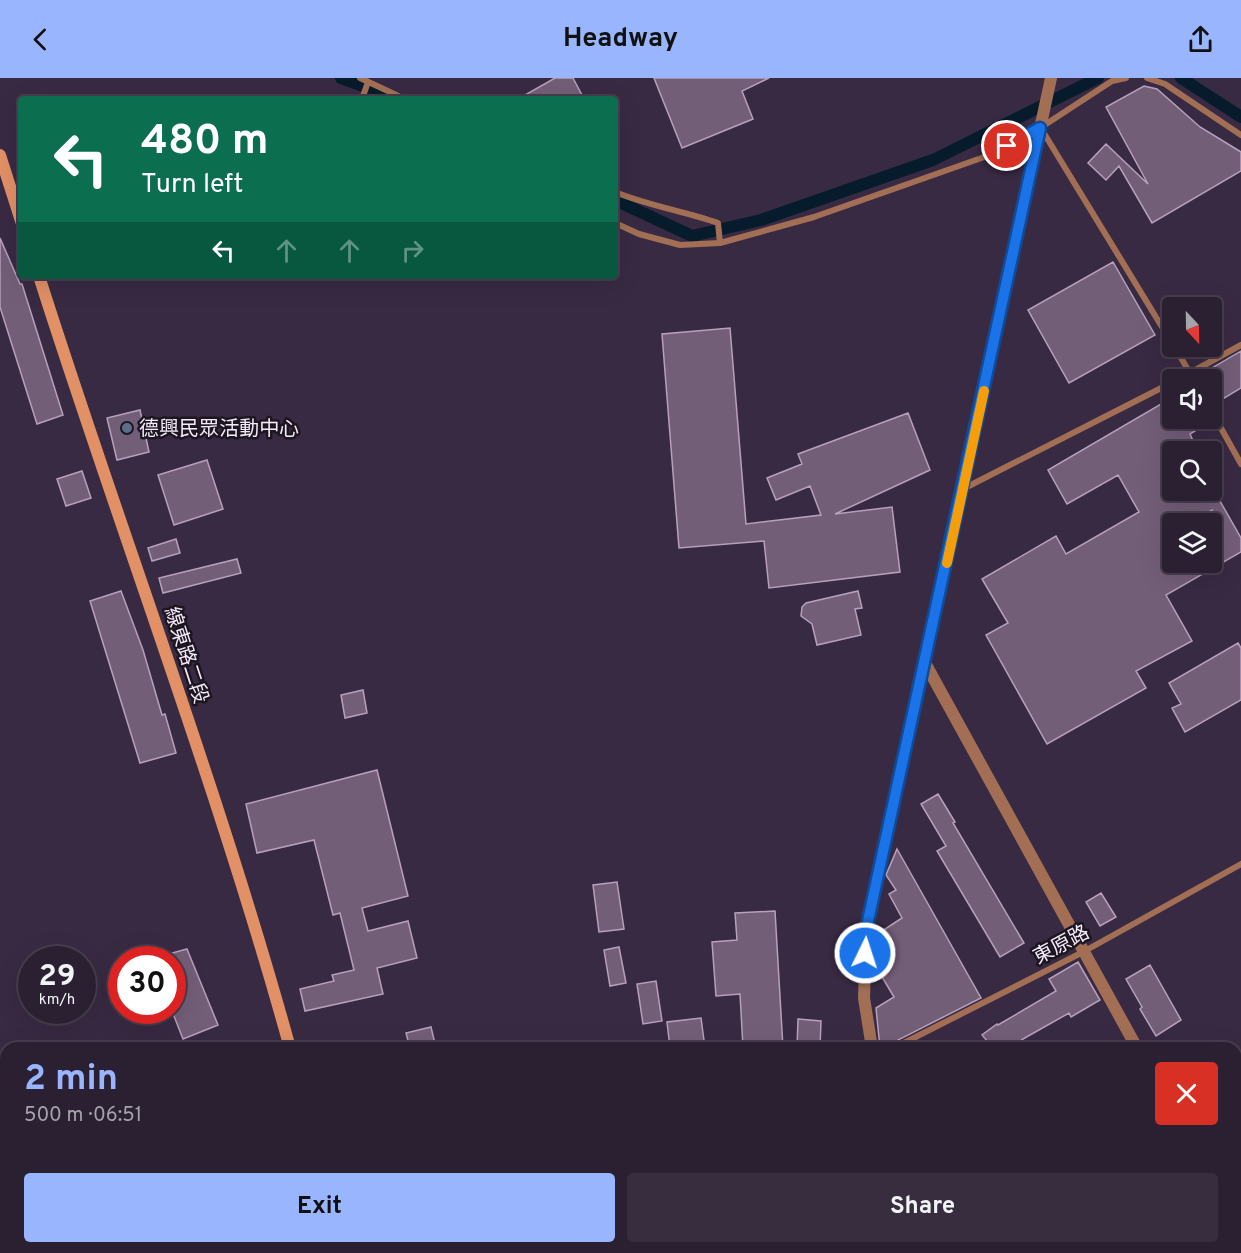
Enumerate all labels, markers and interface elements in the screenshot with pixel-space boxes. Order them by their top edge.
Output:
text: Headway [563,22,678,56]
icon: back [24,23,57,56]
icon: share [1184,23,1217,56]
text: 480 m [141,116,269,169]
icon: left [42,120,120,198]
pin [981,120,1032,171]
icon: arrive [990,129,1023,162]
text: Turn left [141,168,243,202]
icon: left [207,234,240,267]
icon: ahead [270,234,303,267]
icon: ahead [333,234,366,267]
icon: right [396,234,429,267]
north arrow [1162,297,1222,357]
map controls [1162,297,1222,573]
button: sound [1162,369,1222,429]
place label: 德興民眾活動中心 [139,417,299,443]
marker: 德興民眾活動中心 [120,421,134,435]
button: search [1162,441,1222,501]
button: layers [1162,513,1222,573]
street label: 線東路二段 [157,604,213,707]
street label: 東原路 [1029,920,1095,971]
position arrow [833,921,897,985]
speed limit sign: 30 [108,946,186,1024]
text: 29 [39,959,75,996]
text: km/h [39,991,75,1010]
text: 2 min [24,1057,118,1103]
button: close [1155,1062,1218,1125]
text: 500 m · 06:51 [24,1103,142,1129]
button: Exit [24,1173,615,1242]
button: Share [627,1173,1218,1242]

